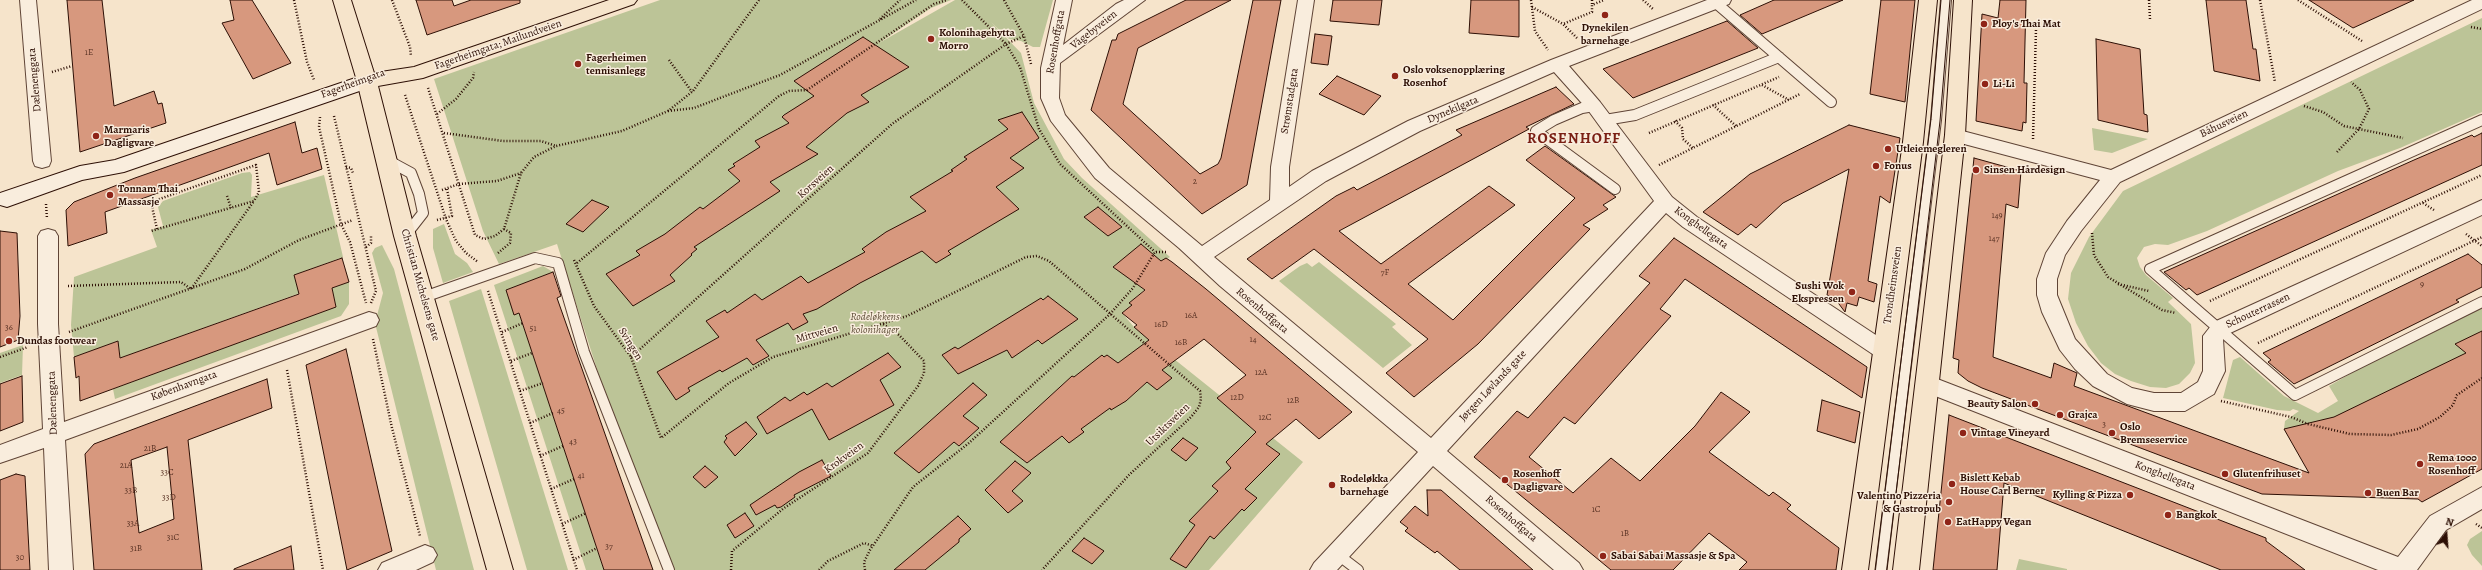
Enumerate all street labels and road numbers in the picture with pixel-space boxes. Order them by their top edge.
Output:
street label: Vågebyveien [1068,8,1120,52]
street label: Rosenhoffgata [1044,9,1068,75]
street label: Fagerheimgata; Mailundveien [433,17,563,73]
street label: Dælenenggata [26,47,44,113]
street label: Fagerheimgata [319,66,387,102]
street label: Strømstadgata [1278,67,1302,135]
street label: Dynekilgata [1425,93,1481,127]
street label: Båhusveien [2198,107,2250,141]
street label: Korsveien [795,162,837,202]
street label: Konghellegata [1671,204,1731,252]
street label: Christian Michelsens gate [398,227,442,343]
street label: Trondheimsveien [1881,245,1905,325]
street label: Rosenhoffgata [1233,285,1291,337]
street label: Schouterrassen [2224,290,2292,332]
street label: Mittveien [794,322,840,346]
street label: Svingen [615,325,645,363]
street label: Jørgen Løvlands gate [1457,348,1529,424]
street label: Københavngata [149,368,219,404]
street label: Dælenenggata [45,371,61,435]
street label: Utsiktsveien [1143,401,1193,449]
street label: Krokveien [822,439,866,477]
street label: Konghellegata [2133,458,2197,494]
street label: Rosenhoffgata [1482,493,1540,545]

